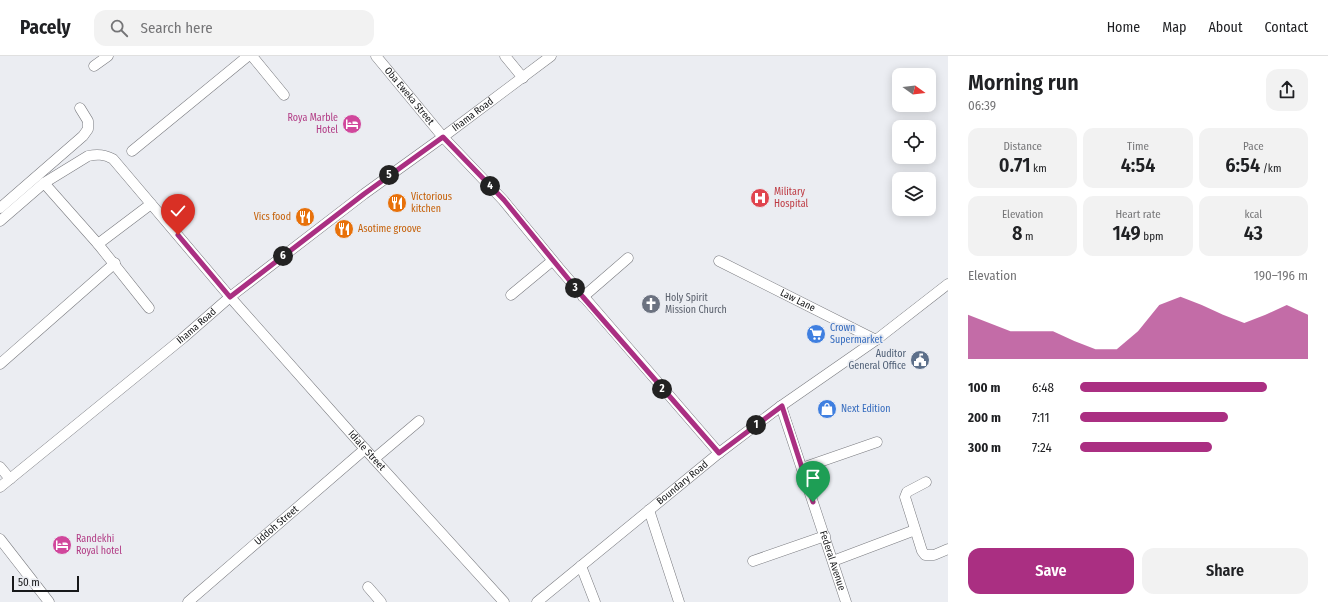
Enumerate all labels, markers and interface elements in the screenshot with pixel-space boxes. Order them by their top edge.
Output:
search box [94,10,374,46]
text: Pacely [20,16,70,39]
icon: search [108,17,130,39]
text: Search here [140,19,213,37]
text: Home [1107,19,1140,36]
text: Map [1162,19,1186,36]
text: About [1208,19,1243,36]
text: Contact [1265,19,1308,36]
street label: Oba Eweka Street [382,65,437,128]
north arrow [892,68,936,112]
map controls [892,68,936,216]
text: Morning run [968,69,1079,96]
button: share [1266,69,1308,111]
street label: Ihama Road [450,95,496,134]
text: 06:39 [968,98,996,113]
place label: Roya Marble Hotel [288,112,338,136]
hotel icon: Roya Marble Hotel [341,113,363,135]
button: locate [892,120,936,164]
text: Distance [1003,140,1042,153]
text: Time [1127,140,1149,153]
text: Pace [1243,140,1264,153]
text: 0.71 [999,153,1031,177]
text: 4:54 [1121,153,1155,177]
text: 6:54 [1225,153,1260,177]
text: km [1031,162,1047,175]
text: /km [1260,162,1281,175]
pin: 5 [379,165,399,185]
text: 5 [386,168,392,181]
button: layers [892,172,936,216]
pin: 4 [480,176,500,196]
text: 4 [487,179,493,192]
place label: Military Hospital [774,186,808,210]
hospital icon: Military Hospital [749,187,771,209]
place label: Victorious kitchen [411,191,452,215]
restaurant icon: Victorious kitchen [386,192,408,214]
pin [161,194,195,235]
icon: check [167,200,189,222]
restaurant icon: Vics food [294,206,316,228]
text: Elevation [1002,208,1043,221]
text: Heart rate [1115,208,1161,221]
text: kcal [1244,208,1262,221]
place label: Vics food [254,211,291,223]
restaurant icon: Asotime groove [333,218,355,240]
text: 8 [1012,221,1022,245]
text: 149 [1112,221,1141,245]
text: 43 [1244,221,1263,245]
place label: Asotime groove [358,223,421,235]
text: m [1022,230,1033,243]
text: bpm [1141,230,1164,243]
pin: 6 [273,246,293,266]
text: 6 [280,249,286,262]
text: Elevation [968,268,1017,283]
text: 190–196 m [1254,268,1308,283]
pin: 3 [565,278,585,298]
text: 3 [572,281,578,294]
street label: Law Lane [778,287,817,314]
place label: Holy Spirit Mission Church [665,292,727,316]
church icon: Holy Spirit Mission Church [640,293,662,315]
street label: Ihama Road [174,306,219,347]
place label: Crown Supermarket [830,322,884,346]
supermarket icon: Crown Supermarket [805,323,827,345]
place label: Auditor General Office [849,348,907,372]
public building icon: Auditor General Office [909,349,931,371]
pin: 2 [652,379,672,399]
text: 100 m [968,380,1000,395]
text: 6:48 [1032,380,1054,395]
text: 2 [659,382,665,395]
shop icon: Next Edition [816,398,838,420]
place label: Next Edition [841,403,891,415]
text: 200 m [968,410,1001,425]
text: 7:11 [1032,410,1049,425]
pin: 1 [746,415,766,435]
text: 1 [754,418,758,431]
street label: Idiale Street [345,428,388,474]
text: 300 m [968,440,1001,455]
text: 7:24 [1032,440,1052,455]
street label: Boundary Road [654,458,711,507]
pin [796,461,830,502]
icon: arrive [802,467,824,489]
street label: Uddoh Street [252,503,301,548]
street label: Federal Avenue [817,529,848,592]
place label: Randekhi Royal hotel [76,533,122,557]
hotel icon: Randekhi Royal hotel [51,534,73,556]
button: Save [968,548,1134,594]
button: Share [1142,548,1308,594]
scale bar [12,574,79,593]
text: 50 m [18,576,40,589]

